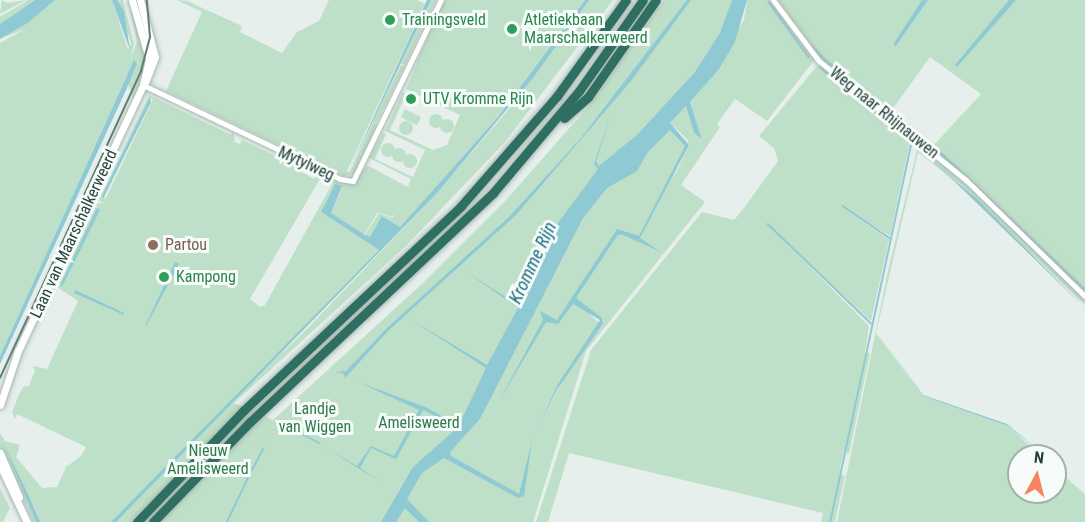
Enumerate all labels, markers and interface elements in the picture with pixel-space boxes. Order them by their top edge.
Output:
place label: Trainingsveld [402,10,486,30]
place label: Atletiekbaan Maarschalkerweerd [524,10,648,48]
marker: Trainingsveld [383,13,397,27]
marker: Atletiekbaan Maarschalkerweerd [505,22,519,36]
street label: Weg naar Rhijnauwen [826,63,942,163]
place label: UTV Kromme Rijn [423,89,533,109]
marker: UTV Kromme Rijn [404,92,418,106]
street label: Mytylweg [275,143,337,185]
street label: Laan van Maarschalkerweerd [26,147,122,321]
water label: Kromme Rijn [505,219,561,307]
place label: Partou [165,235,207,255]
marker: Partou [146,238,160,252]
place label: Kampong [176,267,236,287]
marker: Kampong [157,270,171,284]
park label: Landje van Wiggen [279,399,351,437]
park label: Amelisweerd [378,413,460,433]
park label: Nieuw Amelisweerd [167,441,249,479]
north arrow [1007,444,1067,504]
text: N [1033,448,1045,468]

